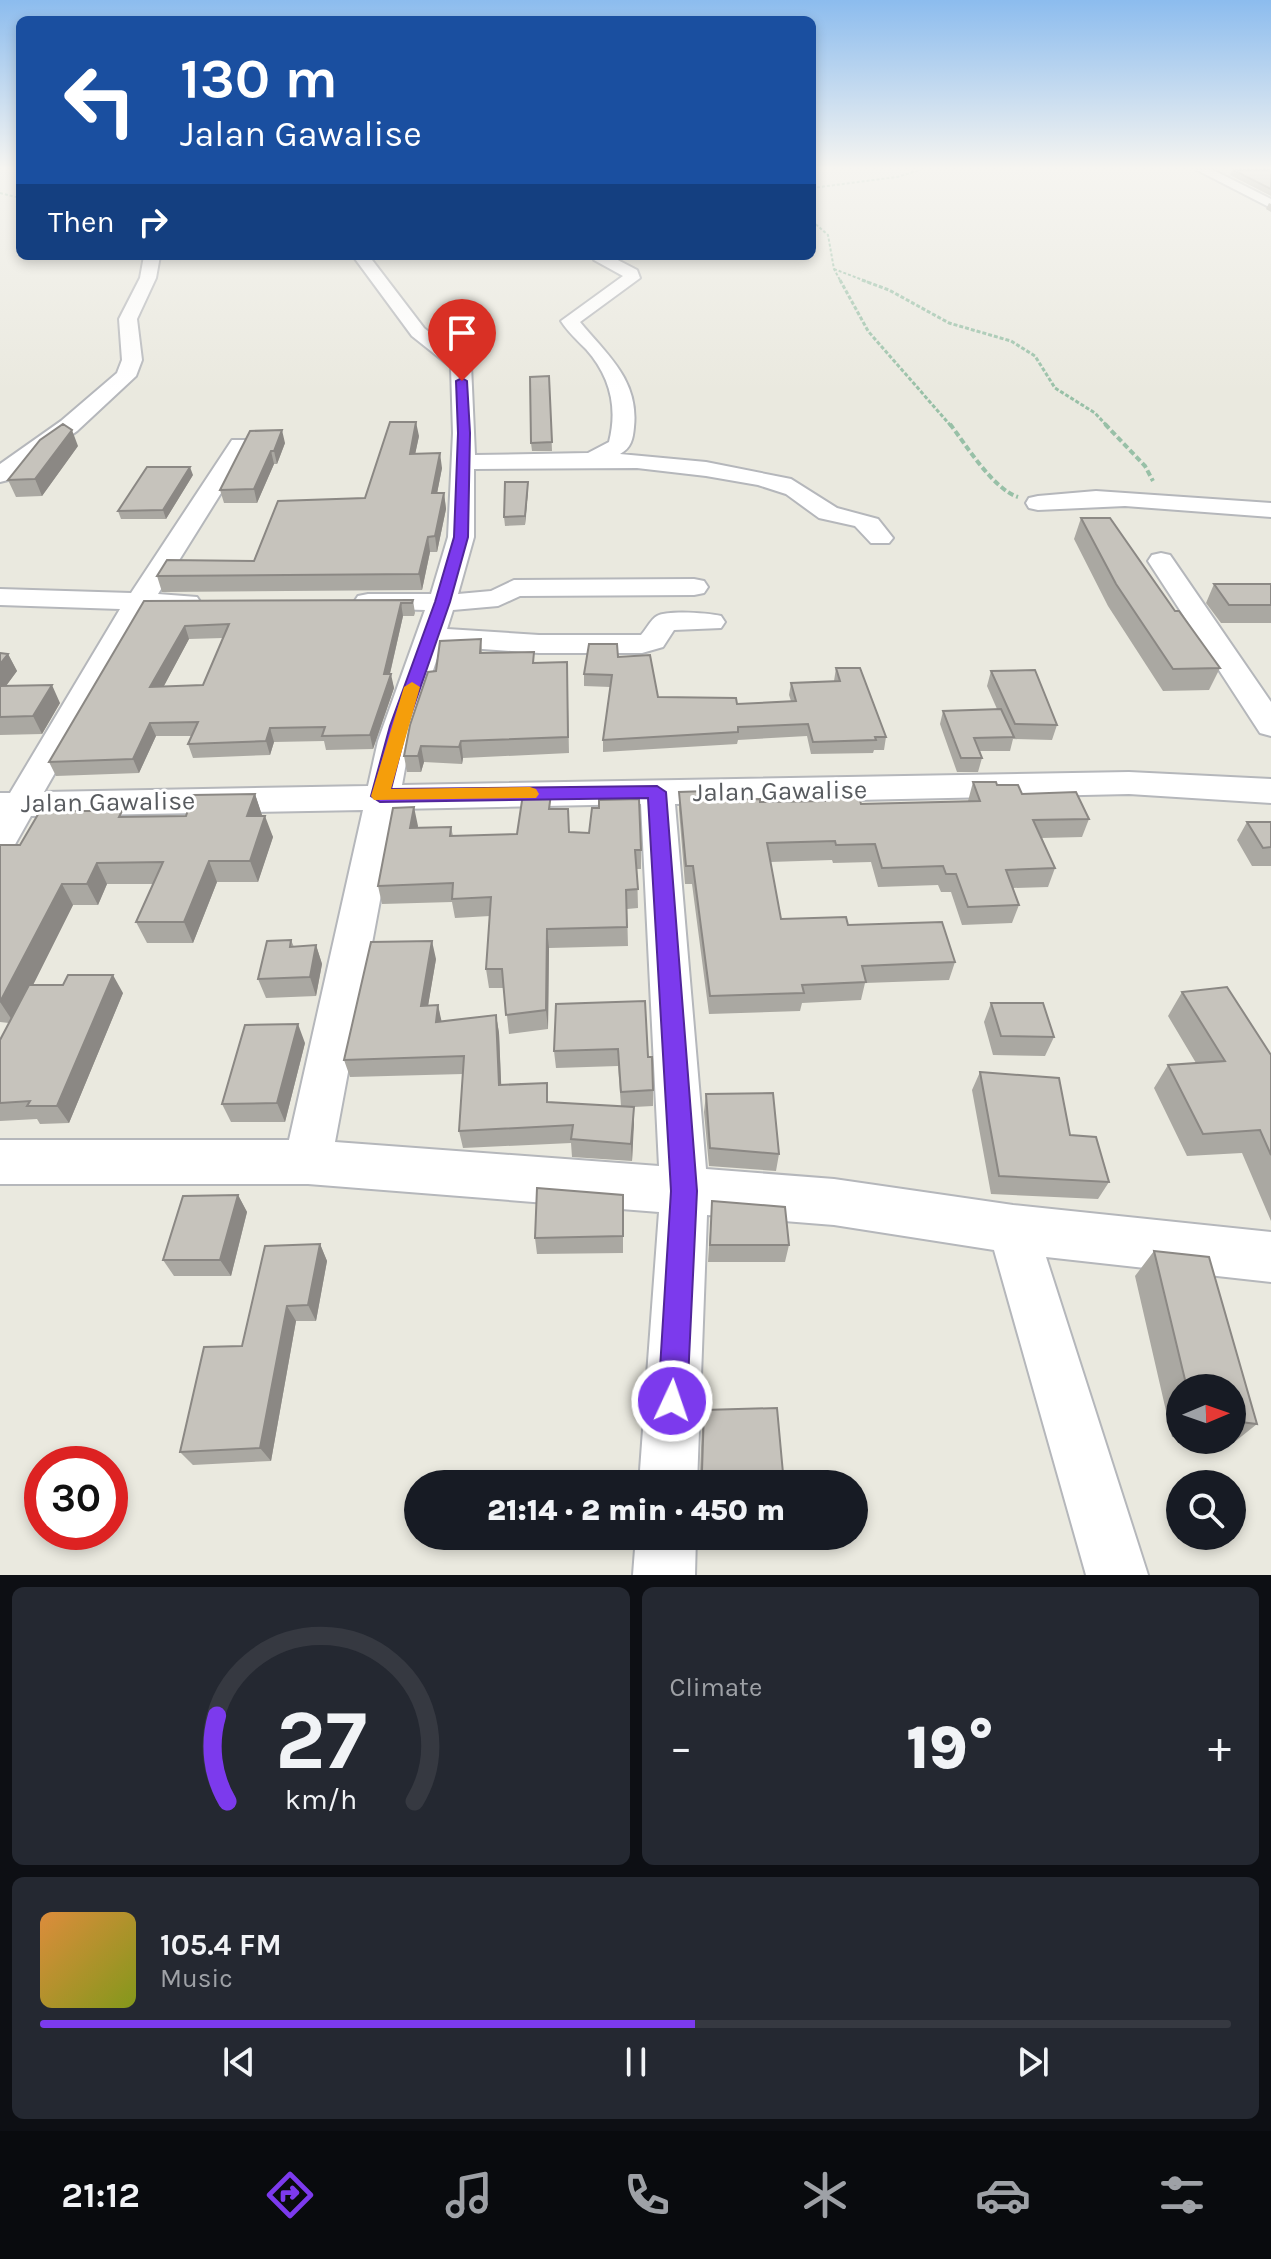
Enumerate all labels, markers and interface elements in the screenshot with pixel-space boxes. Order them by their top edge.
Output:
text: 130 m [180,46,338,111]
icon: left [48,48,152,152]
text: Jalan Gawalise [180,113,422,155]
icon: right [131,200,175,244]
text: Then [48,204,115,240]
pin [428,299,496,381]
icon: arrive [440,311,484,355]
street label: Jalan Gawalise [692,774,868,808]
street label: Jalan Gawalise [20,785,196,819]
position arrow [630,1359,714,1443]
north arrow [1166,1374,1246,1454]
map controls [1166,1374,1246,1550]
speed limit sign: 30 [24,1446,128,1550]
button: search [1166,1470,1246,1550]
text: 21:14 · 2 min · 450 m [487,1492,785,1528]
text: Climate [670,1672,762,1703]
text: 27 [275,1692,367,1789]
text: 19° [906,1713,994,1783]
text: − [670,1722,693,1773]
text: + [1208,1722,1231,1773]
text: km/h [285,1783,357,1816]
text: 105.4 FM [160,1927,282,1963]
text: Music [160,1963,233,1994]
icon: previous [217,2040,261,2084]
icon: pause [614,2040,658,2084]
icon: next [1011,2040,1055,2084]
icon: directions [262,2167,318,2223]
icon: music [441,2167,497,2223]
icon: phone [619,2167,675,2223]
icon: climate [797,2167,853,2223]
icon: car [975,2167,1031,2223]
icon: filters [1154,2167,1210,2223]
text: 21:12 [61,2174,140,2216]

